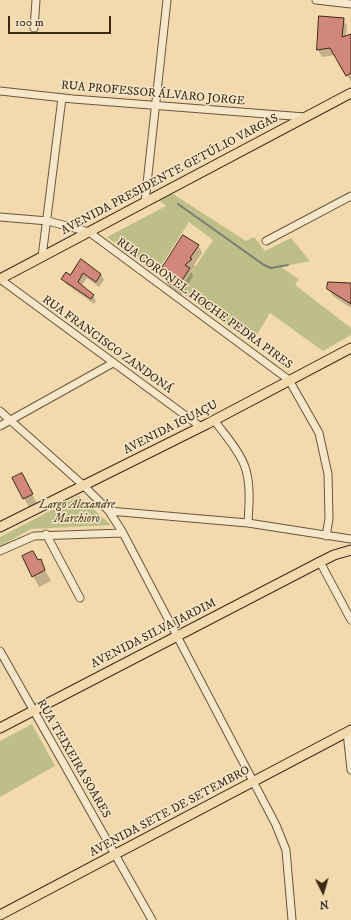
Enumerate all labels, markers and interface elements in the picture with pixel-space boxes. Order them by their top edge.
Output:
scale bar [10,8,113,34]
text: 100 m [15,15,44,30]
street label: RUA PROFESSOR ÁLVARO JORGE [60,79,246,109]
street label: AVENIDA PRESIDENTE GETÚLIO VARGAS [59,111,281,239]
street label: RUA CORONEL HOCHE PEDRA PIRES [113,235,295,373]
street label: RUA FRANCISCO ZANDONÁ [39,293,175,397]
street label: AVENIDA IGUAÇU [121,398,221,458]
park label: Largo Alexandre Marchioro [39,499,115,527]
street label: AVENIDA SILVA JARDIM [89,596,219,672]
street label: RUA TEIXEIRA SOARES [33,697,113,821]
street label: AVENIDA SETE DE SETEMBRO [87,764,253,860]
north arrow [303,872,343,912]
text: N [319,897,329,911]

